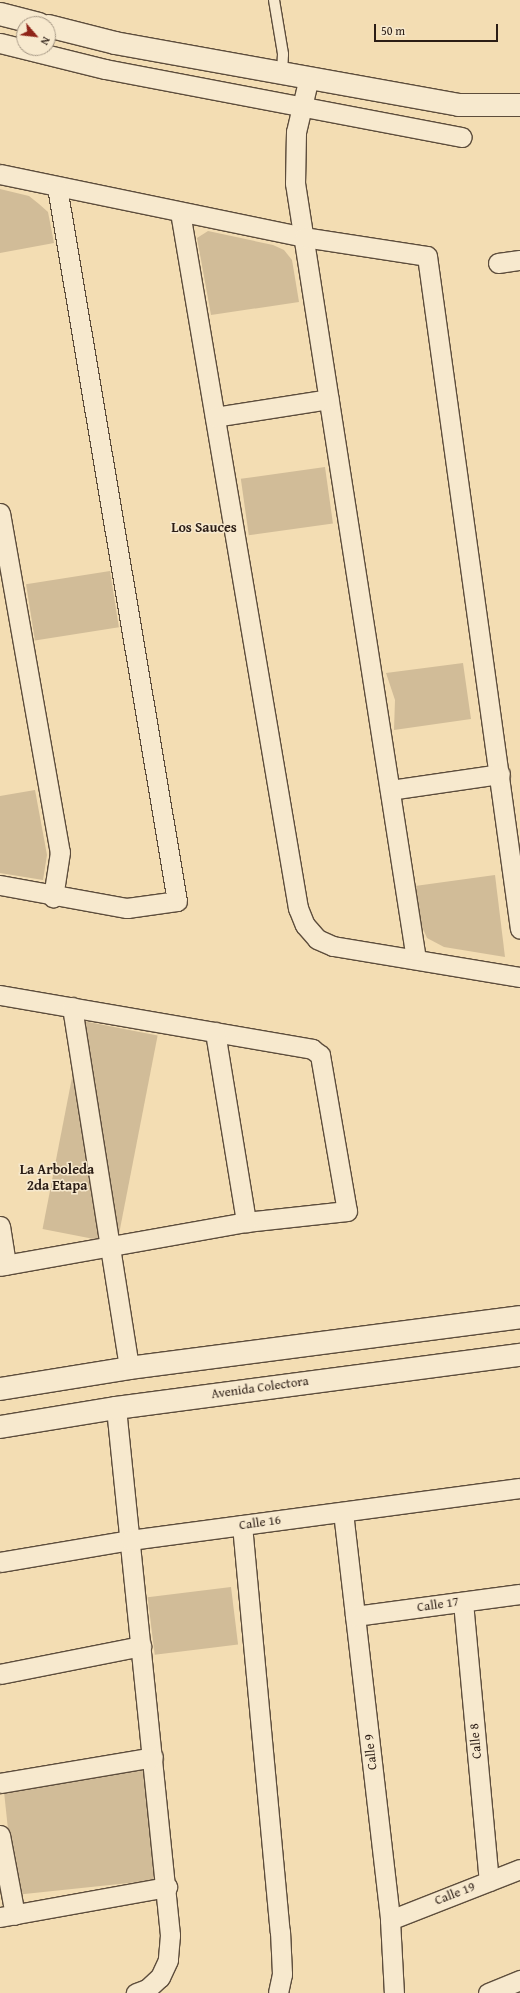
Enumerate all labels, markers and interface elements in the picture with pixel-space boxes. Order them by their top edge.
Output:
north arrow [16,16,56,56]
scale bar [376,16,500,42]
text: 50 m [381,22,405,39]
text: N [37,34,55,48]
district label: Los Sauces [171,519,237,535]
district label: La Arboleda 2da Etapa [20,1161,94,1194]
street label: Avenida Colectora [210,1373,310,1403]
street label: Calle 16 [238,1512,282,1534]
street label: Calle 17 [416,1594,460,1616]
street label: Calle 8 [467,1723,485,1759]
street label: Calle 9 [361,1733,381,1771]
street label: Calle 19 [433,1879,477,1909]

